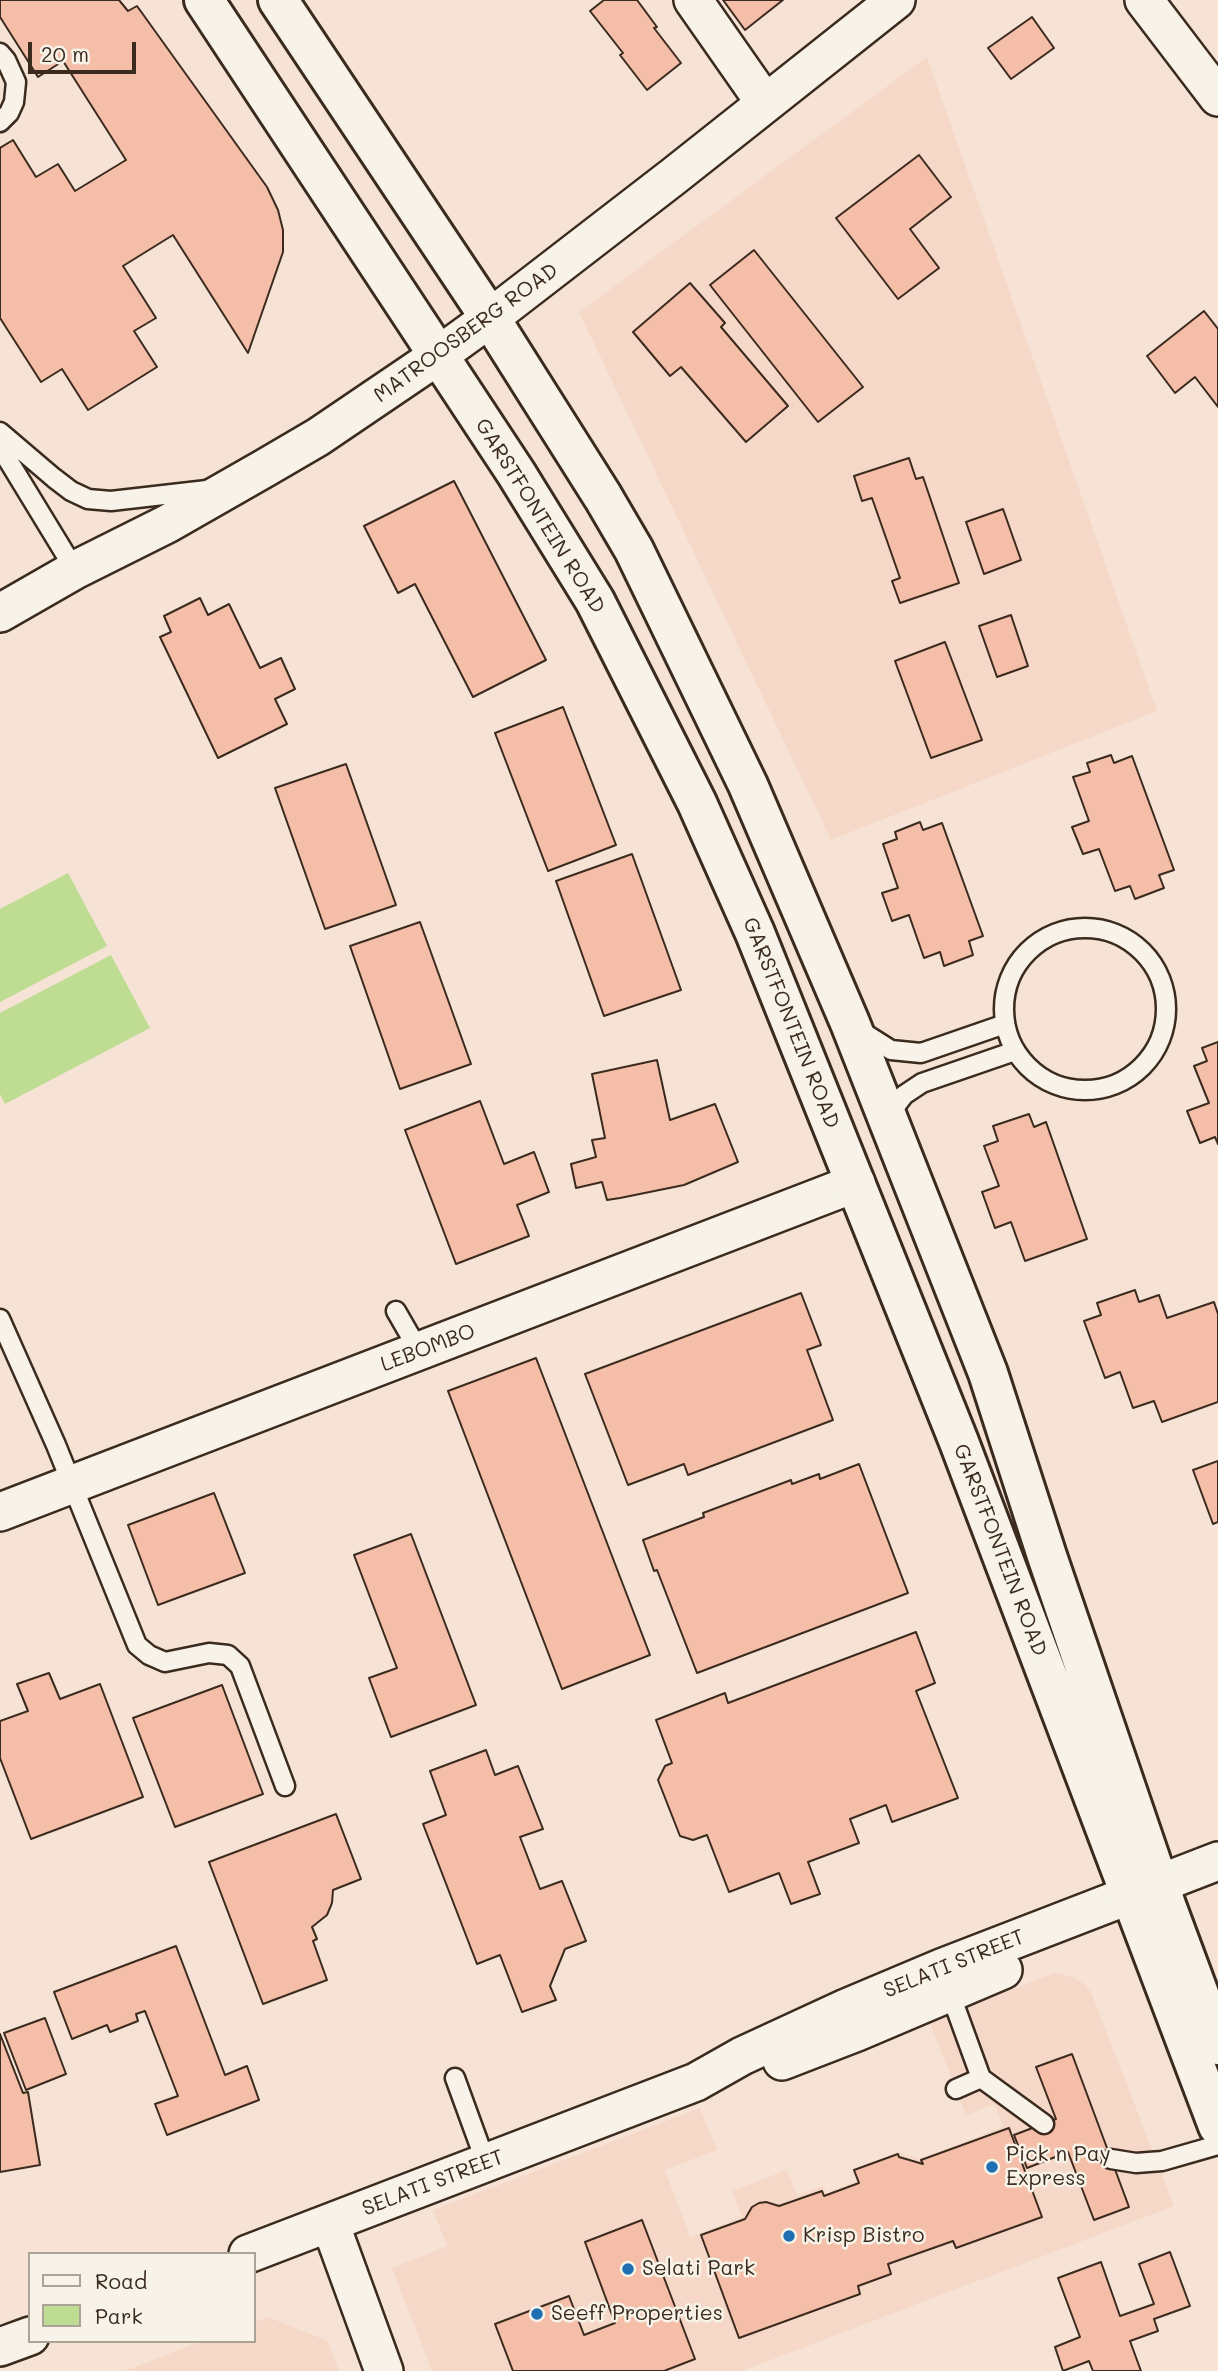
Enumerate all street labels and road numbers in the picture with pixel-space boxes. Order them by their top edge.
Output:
street label: MATROOSBERG ROAD [369,258,563,408]
street label: GARSTFONTEIN ROAD [470,414,610,618]
street label: GARSTFONTEIN ROAD [737,914,845,1132]
street label: LEBOMBO [377,1318,479,1378]
street label: GARSTFONTEIN ROAD [948,1440,1052,1660]
street label: SELATI STREET [880,1924,1028,2004]
street label: SELATI STREET [359,2144,507,2222]

